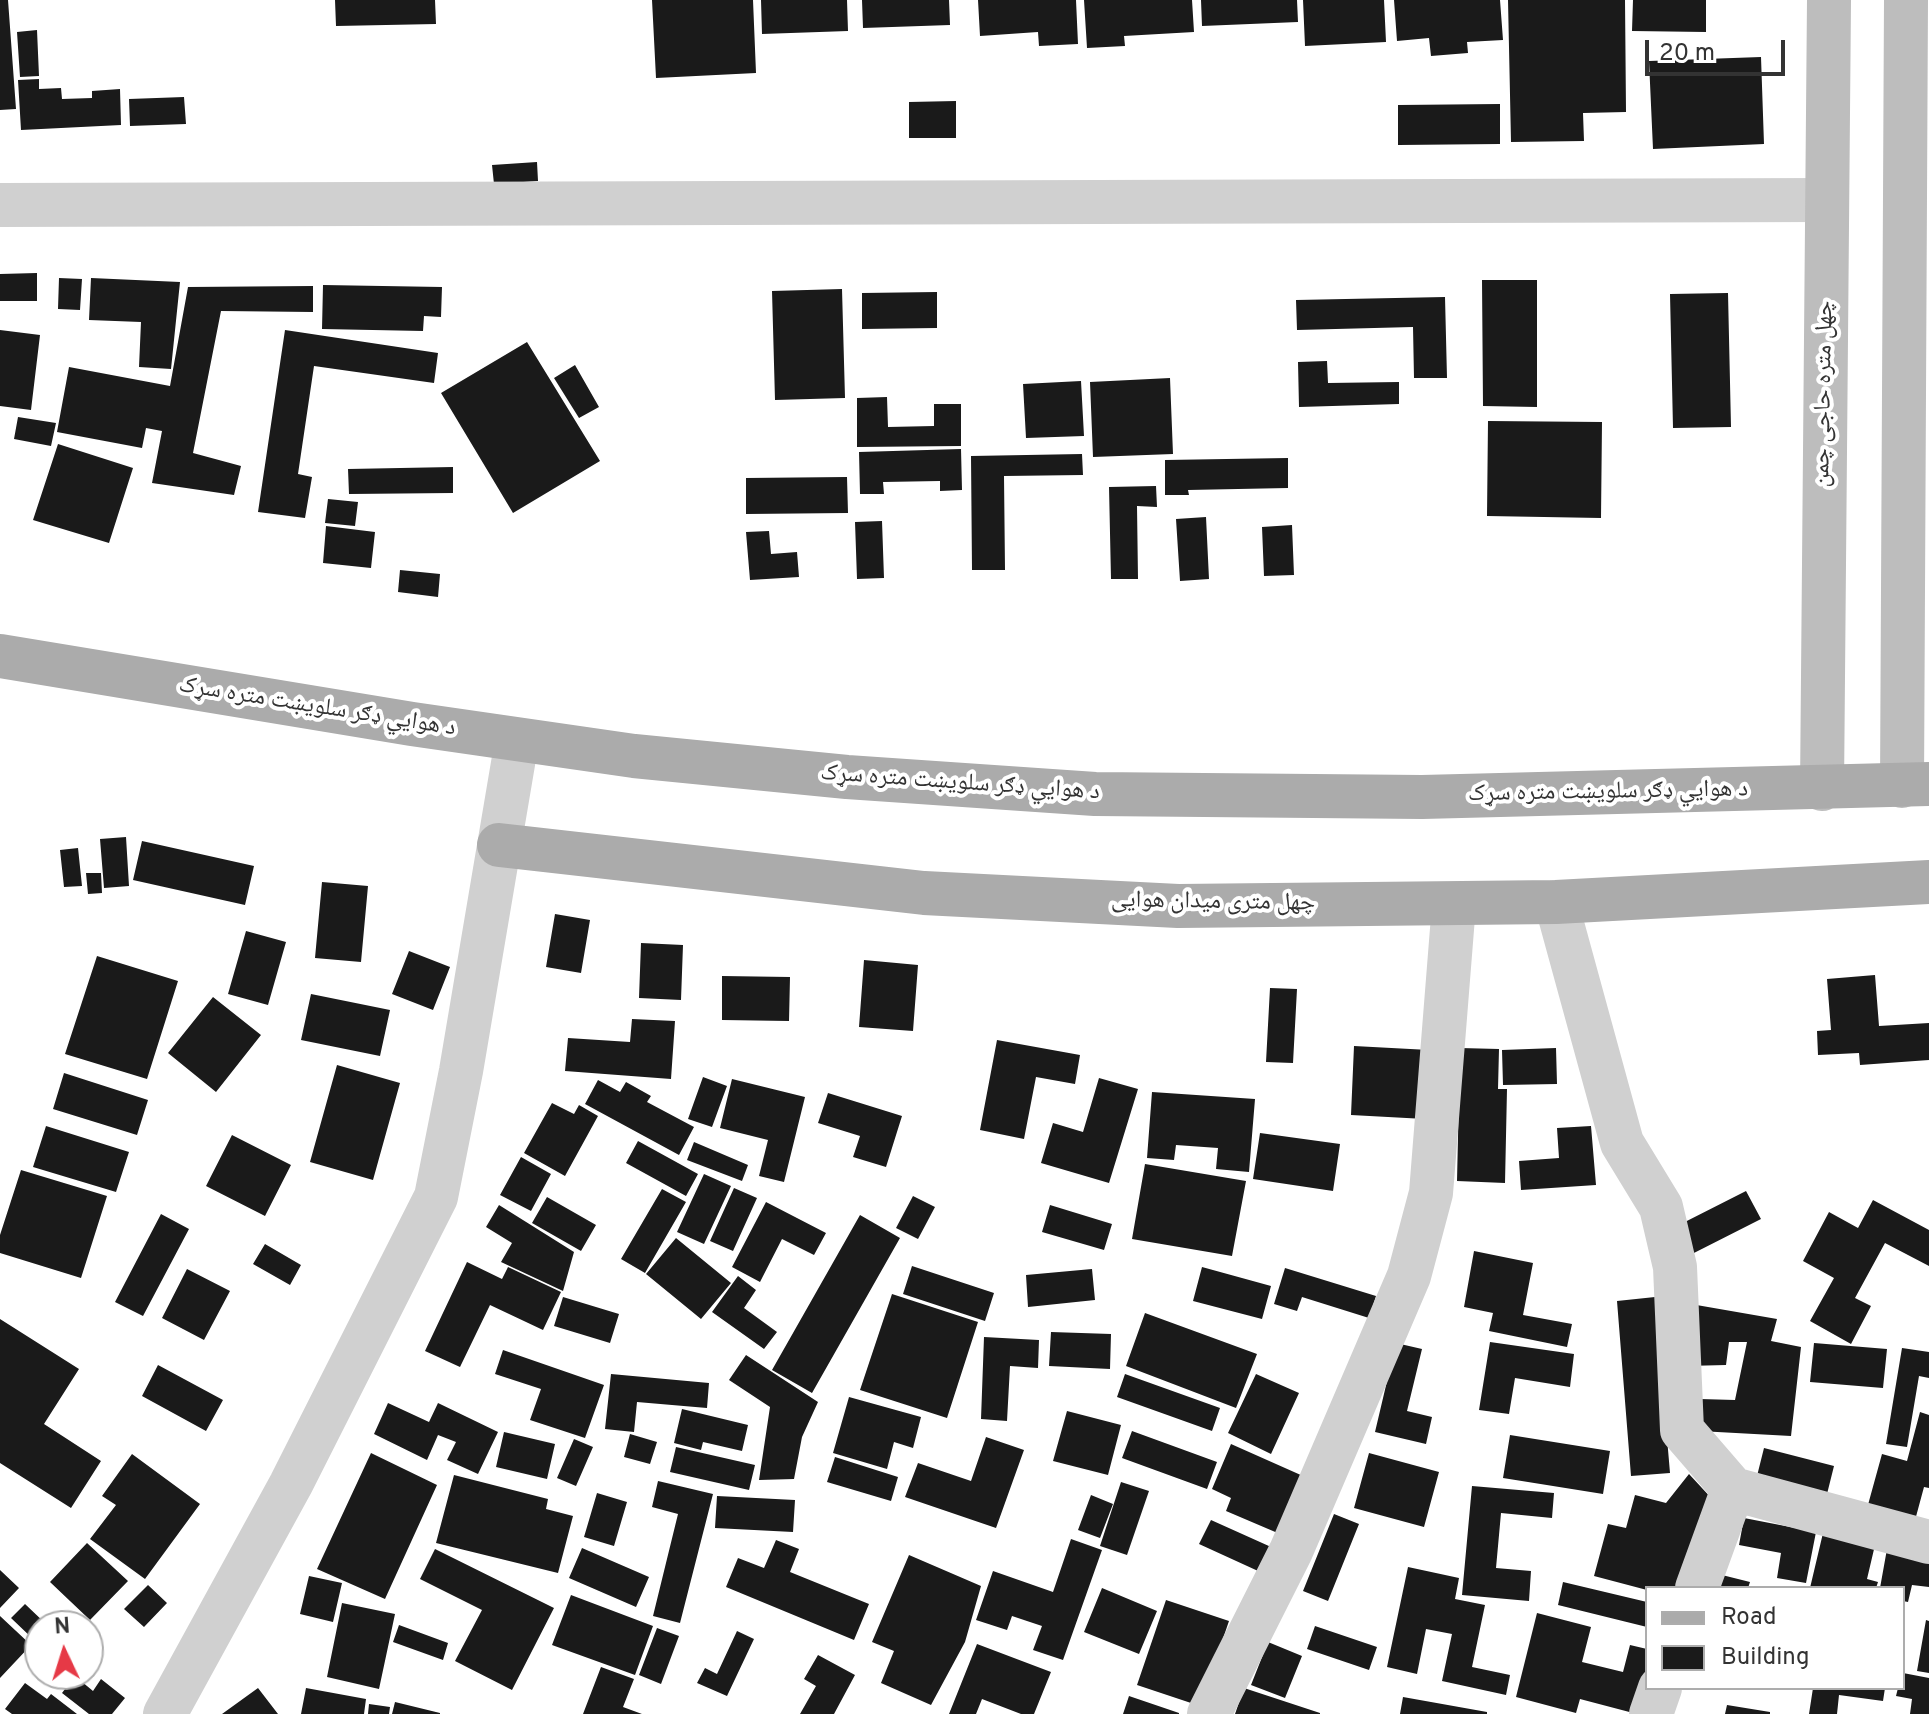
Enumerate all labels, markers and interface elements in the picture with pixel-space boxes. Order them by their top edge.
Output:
scale bar [1649,24,1789,74]
text: 20 m [1659,39,1715,69]
street label: چهل متره حاجی چمن [1809,300,1841,488]
street label: د هوايي ډګر سلویښت متره سړک [176,672,458,744]
street label: د هوايي ډګر سلویښت متره سړک [819,760,1101,808]
street label: د هوايي ډګر سلویښت متره سړک [1468,776,1748,810]
street label: چهل متری میدان هوایی [1111,887,1315,919]
legend [1645,1586,1905,1690]
text: Road [1721,1603,1777,1633]
north arrow [24,1610,104,1690]
text: N [54,1614,71,1642]
text: Building [1721,1643,1810,1673]

